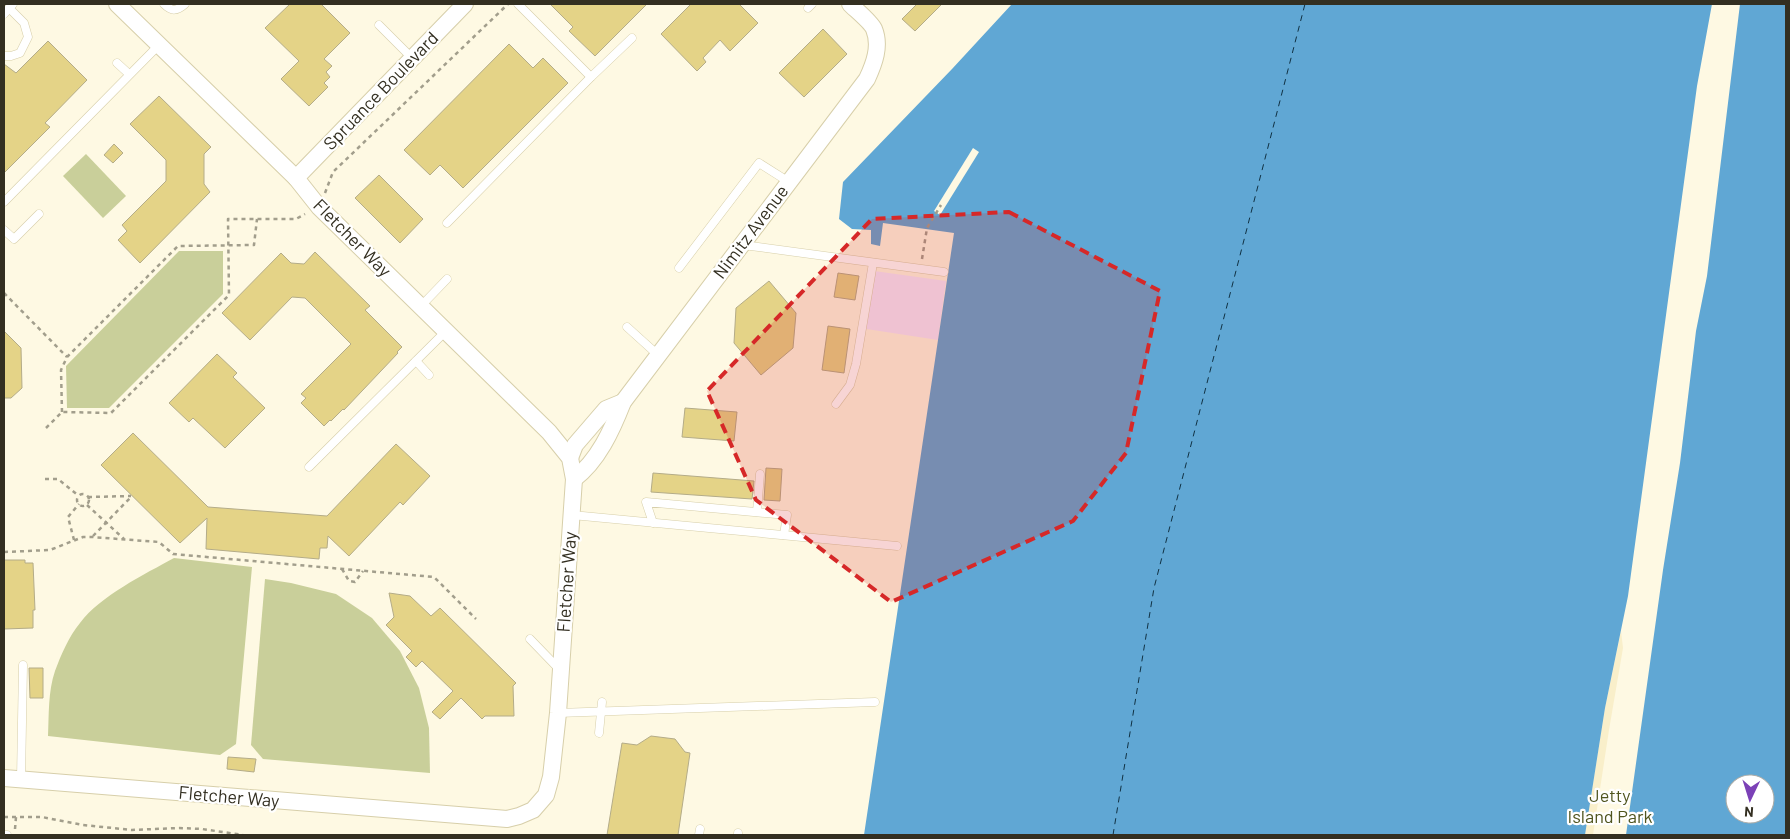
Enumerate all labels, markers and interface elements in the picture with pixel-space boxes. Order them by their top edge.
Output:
street label: Spruance Boulevard [318,27,442,154]
street label: Nimitz Avenue [708,180,793,283]
street label: Fletcher Way [309,194,396,281]
street label: Fletcher Way [552,531,581,633]
north arrow [1725,774,1775,824]
street label: Fletcher Way [178,781,280,811]
park label: Jetty Island Park [1567,784,1653,827]
text: N [1744,804,1754,821]

